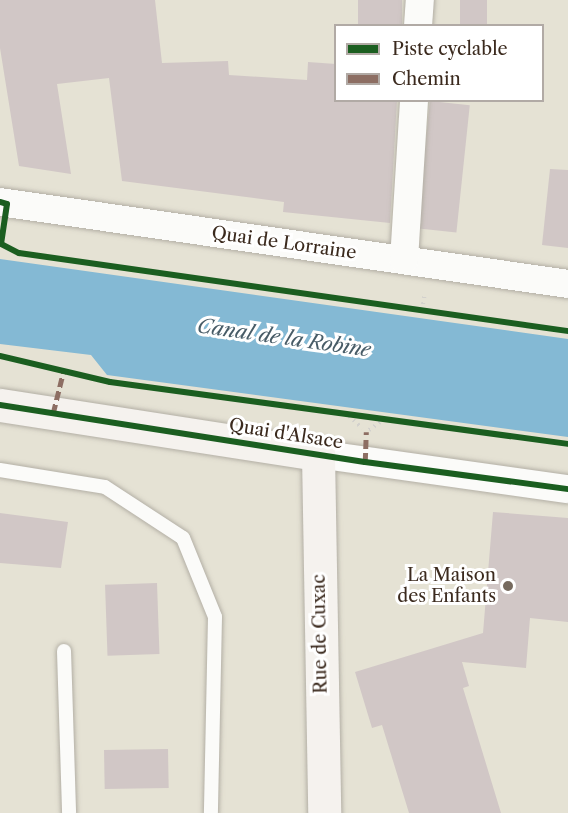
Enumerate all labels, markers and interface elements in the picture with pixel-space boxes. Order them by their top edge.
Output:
legend [334,24,544,102]
text: Piste cyclable [392,38,508,60]
text: Chemin [392,68,461,90]
street label: Quai de Lorraine [210,222,358,264]
water label: Canal de la Robine [196,314,372,362]
street label: Quai d'Alsace [227,414,345,454]
place label: La Maison des Enfants [397,565,496,608]
street label: Rue de Cuxac [308,574,332,694]
marker: La Maison des Enfants [501,579,515,593]

